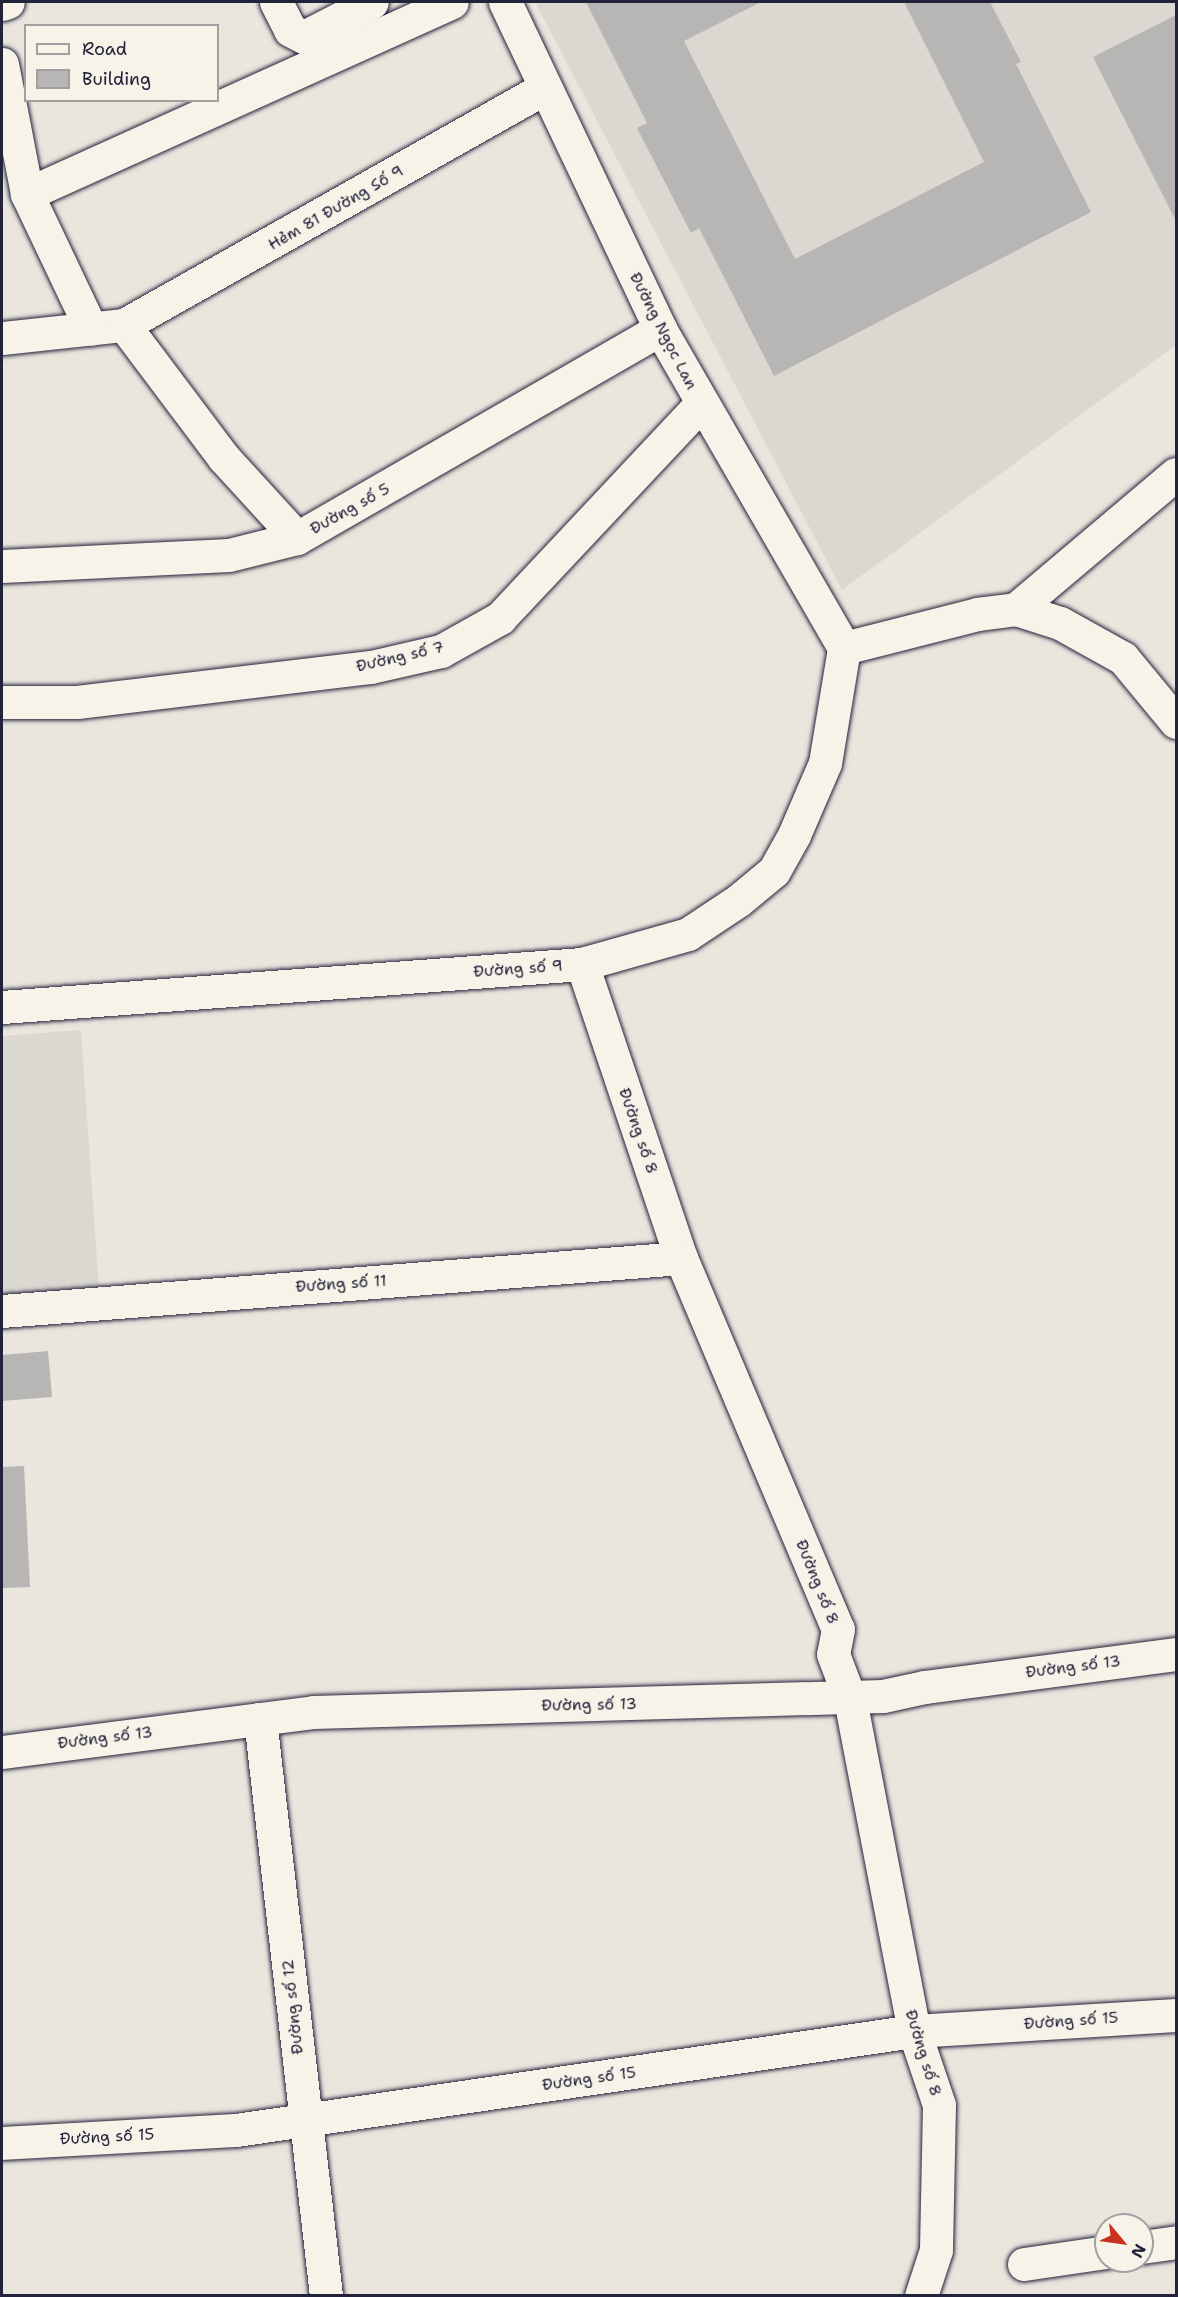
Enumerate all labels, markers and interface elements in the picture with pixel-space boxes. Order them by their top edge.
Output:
legend [24,24,219,102]
text: Road [82,37,127,61]
text: Building [82,67,151,91]
street label: Hẻm 81 Đường Số 9 [265,161,407,255]
street label: Đường Ngọc Lan [625,269,701,393]
street label: Đường số 5 [307,479,393,539]
street label: Đường số 7 [354,638,446,676]
street label: Đường số 9 [473,956,563,982]
street label: Đường số 8 [614,1085,662,1177]
street label: Đường số 11 [295,1271,387,1297]
street label: Đường số 8 [791,1537,843,1627]
street label: Đường số 13 [1024,1652,1122,1682]
street label: Đường số 13 [541,1695,637,1715]
street label: Đường số 13 [56,1723,154,1753]
street label: Đường số 12 [278,1958,308,2056]
street label: Đường số 8 [901,2007,945,2099]
street label: Đường số 15 [1023,2008,1119,2034]
street label: Đường số 15 [541,2063,637,2095]
street label: Đường số 15 [59,2125,155,2149]
north arrow [1094,2213,1154,2273]
text: N [1126,2240,1151,2262]

